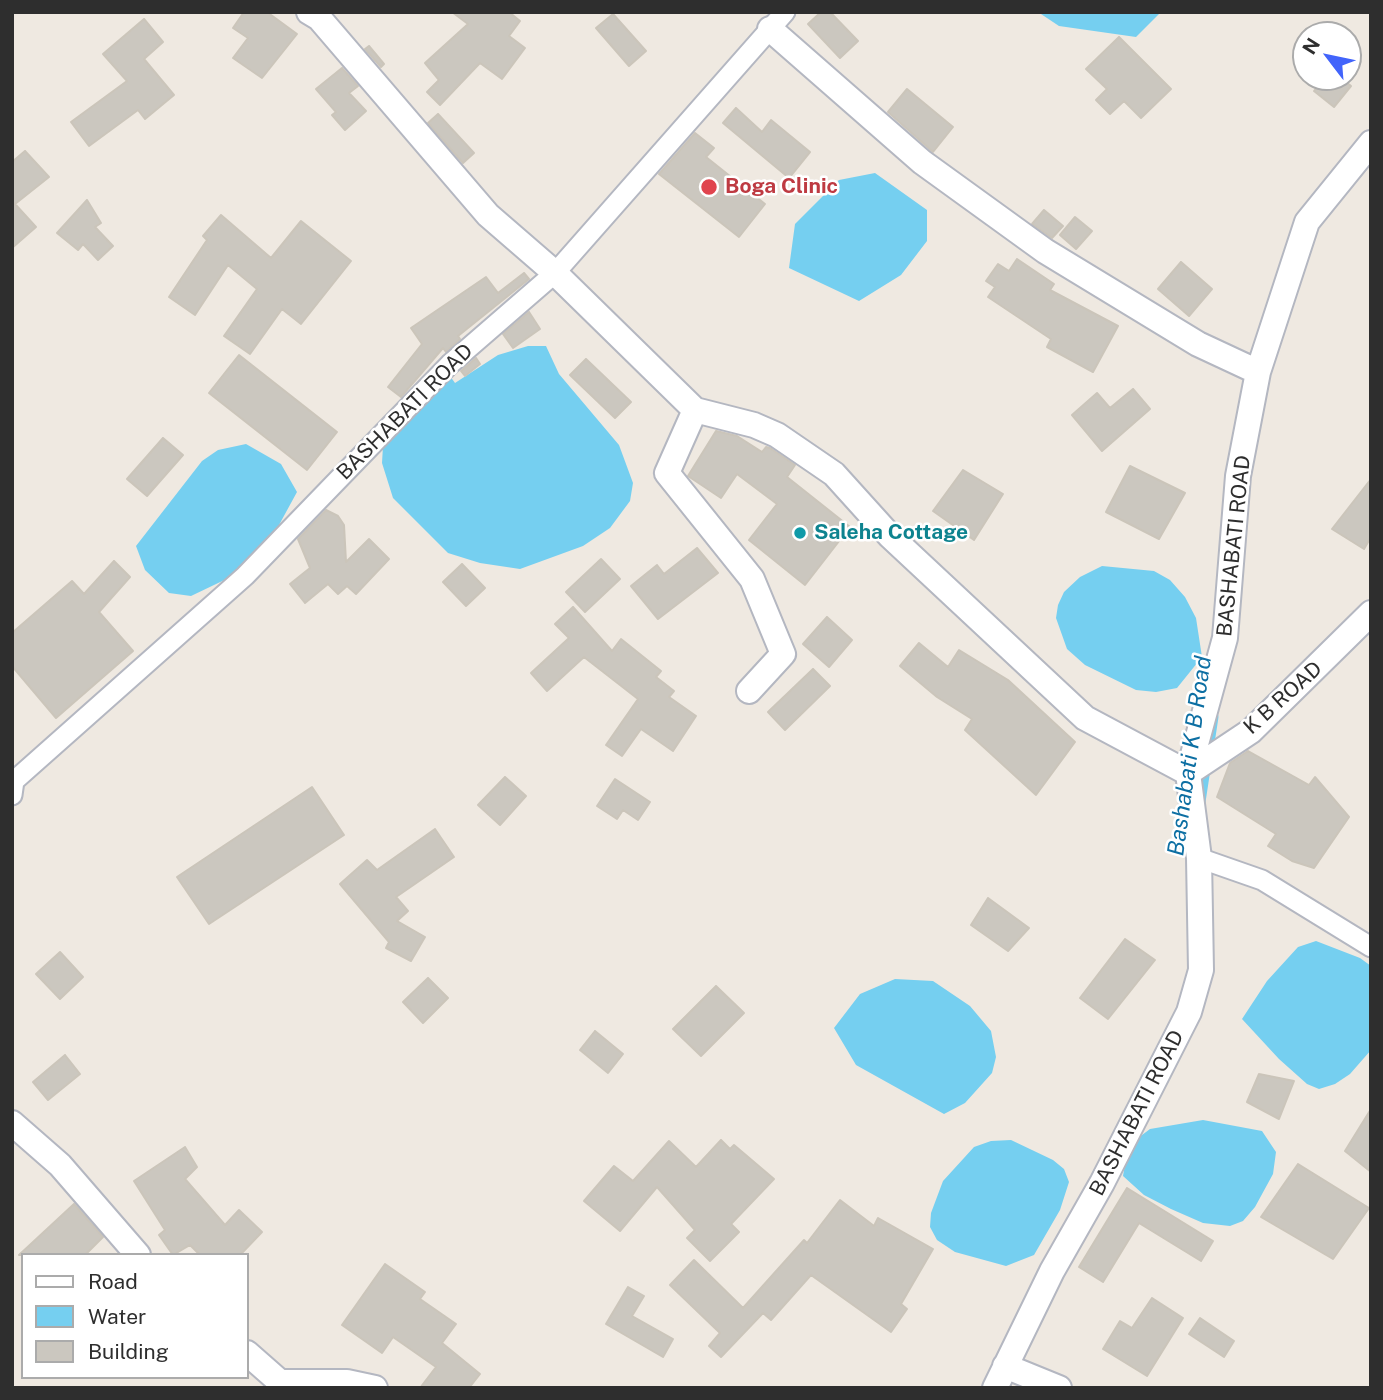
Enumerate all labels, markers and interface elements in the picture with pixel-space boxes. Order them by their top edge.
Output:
north arrow [1292,21,1362,91]
text: N [1298,34,1324,58]
place label: Boga Clinic [725,174,838,200]
marker: Boga Clinic [699,177,719,197]
street label: BASHABATI ROAD [332,339,478,485]
street label: BASHABATI ROAD [1212,454,1256,638]
place label: Saleha Cottage [814,520,968,546]
marker: Saleha Cottage [792,525,808,541]
water label: Bashabati K B Road [1162,654,1218,858]
street label: K B ROAD [1239,656,1327,740]
street label: BASHABATI ROAD [1084,1026,1190,1200]
legend [21,1253,248,1379]
text: Road [88,1269,138,1294]
text: Water [88,1304,146,1329]
text: Building [88,1339,169,1364]

